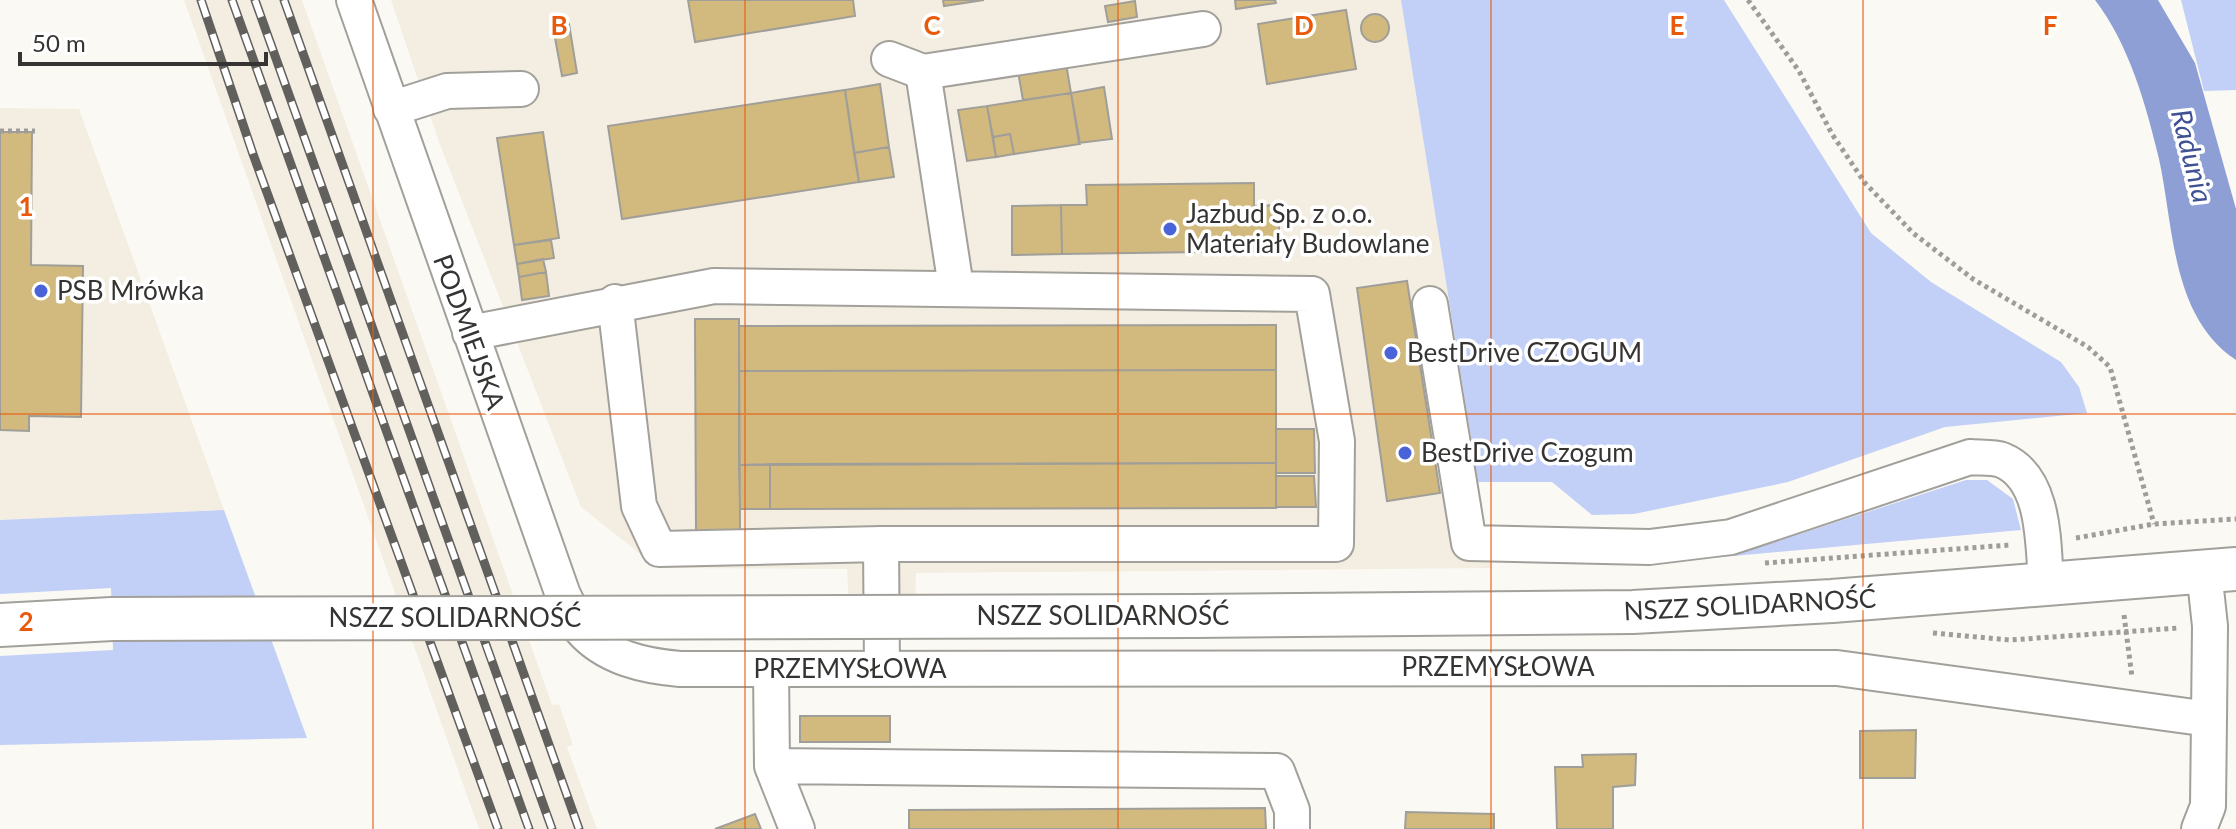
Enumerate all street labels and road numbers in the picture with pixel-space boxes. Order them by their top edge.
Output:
street label: PODMIEJSKA [427,250,513,414]
street label: NSZZ SOLIDARNOŚĆ [1623,581,1877,627]
street label: NSZZ SOLIDARNOŚĆ [977,599,1229,631]
street label: NSZZ SOLIDARNOŚĆ [329,601,581,633]
street label: PRZEMYSŁOWA [1401,650,1595,682]
street label: PRZEMYSŁOWA [753,652,947,684]

